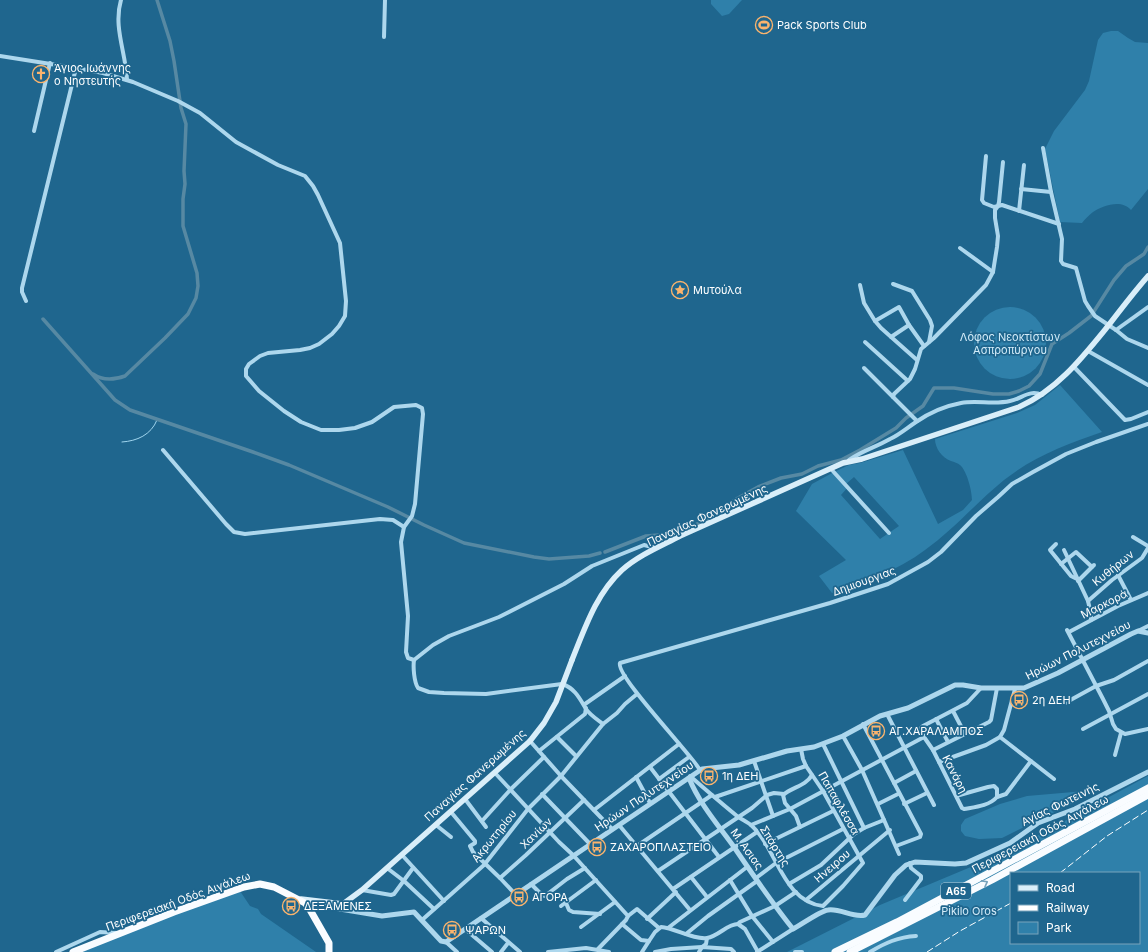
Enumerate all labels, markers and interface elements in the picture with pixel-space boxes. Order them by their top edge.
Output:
sports icon: Pack Sports Club [754,15,774,35]
place label: Pack Sports Club [777,18,867,32]
place label: Άγιος Ιωάννης ο Νηστευτής [54,61,131,88]
church icon: Άγιος Ιωάννης ο Νηστευτής [31,64,51,84]
place icon: Μυτούλα [670,280,690,300]
place label: Μυτούλα [693,283,742,297]
park label: Λόφος Νεοκτίστων Ασπροπύργου [960,330,1061,357]
street label: Παναγίας Φανερωμένης [644,481,770,549]
street label: Κυθήρων [1089,547,1137,589]
street label: Δημιουργιας [831,563,897,599]
street label: Μαρκορά [1078,586,1130,622]
street label: Ηρώων Πολυτεχνείου [1023,617,1133,683]
bus stop icon: 2η ΔΕΗ [1009,690,1029,710]
place label: 2η ΔΕΗ [1032,693,1071,707]
bus stop icon: ΑΓ.ΧΑΡΑΛΑΜΠΟΣ [866,721,886,741]
place label: ΑΓ.ΧΑΡΑΛΑΜΠΟΣ [889,724,984,738]
street label: Παναγίας Φανερωμένης [421,726,529,824]
street label: Κανάρη [939,753,971,795]
street label: Ηρώων Πολυτεχνείου [592,758,696,834]
bus stop icon: 1η ΔΕΗ [699,766,719,786]
place label: 1η ΔΕΗ [722,769,758,783]
street label: Παπαφλέσσα [815,769,863,837]
street label: Αγίας Φωτεινής [1019,779,1101,829]
street label: Περιφερειακή Οδός Αιγάλεω [969,792,1111,876]
street label: Ακρωτηρίου [469,807,519,865]
street label: Χανίων [517,814,555,852]
street label: Σπάρτης [757,823,793,869]
street label: Μ. Ασιας [727,826,767,872]
bus stop icon: ΖΑΧΑΡΟΠΛΑΣΤΕΙΟ [587,837,607,857]
place label: ΖΑΧΑΡΟΠΛΑΣΤΕΙΟ [610,840,711,854]
street label: Ηνειρου [811,846,853,886]
street label: Περιφερειακή Οδός Αιγάλεω [104,868,252,934]
legend [1010,872,1140,944]
one-way arrow [981,880,988,888]
text: Road [1046,880,1075,895]
road number: Α65 [941,883,971,899]
bus stop icon: ΑΓΟΡΑ [509,887,529,907]
place label: ΑΓΟΡΑ [532,890,568,904]
bus stop icon: ΔΕΞΑΜΕΝΕΣ [281,896,301,916]
place label: ΔΕΞΑΜΕΝΕΣ [304,899,372,913]
text: Railway [1046,900,1090,915]
park label: Pikilo Oros [941,904,997,918]
bus stop icon: ΨΑΡΩΝ [442,920,462,940]
text: Park [1046,920,1072,935]
place label: ΨΑΡΩΝ [465,923,506,937]

